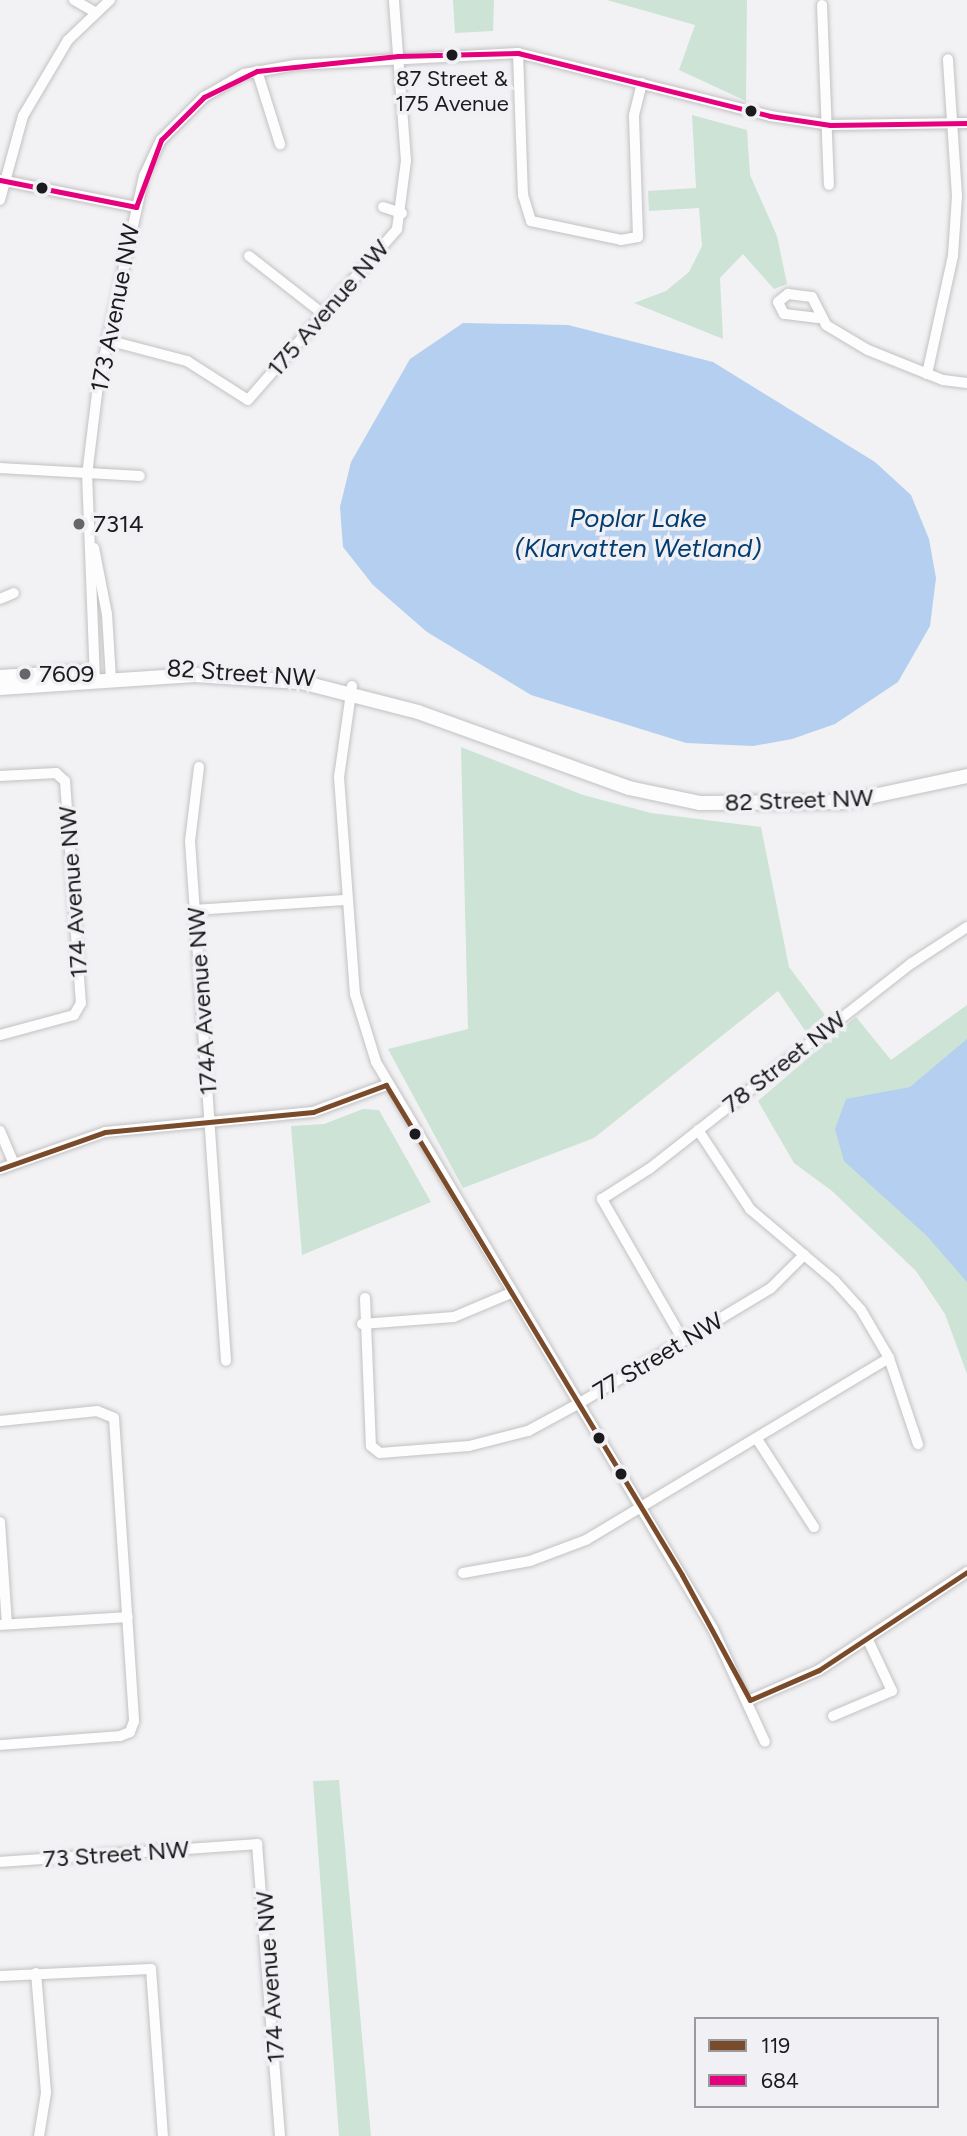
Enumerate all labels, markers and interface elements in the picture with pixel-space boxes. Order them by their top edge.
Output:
marker: 87 Street & 175 Avenue [445,48,459,62]
place label: 87 Street & 175 Avenue [395,65,509,116]
unlabelled marker [744,104,758,118]
unlabelled marker [35,181,49,195]
street label: 173 Avenue NW [85,222,145,394]
street label: 175 Avenue NW [261,234,395,382]
water label: Poplar Lake (Klarvatten Wetland) [515,503,761,564]
place label: 7314 [93,510,144,538]
marker: 7314 [71,516,87,532]
street label: 82 Street NW [166,653,316,693]
place label: 7609 [39,660,94,688]
marker: 7609 [17,666,33,682]
street label: 82 Street NW [724,783,874,817]
street label: 174 Avenue NW [53,805,93,979]
street label: 174A Avenue NW [181,906,223,1096]
street label: 78 Street NW [717,1005,851,1119]
unlabelled marker [408,1127,422,1141]
street label: 77 Street NW [588,1306,728,1406]
unlabelled marker [592,1431,606,1445]
unlabelled marker [614,1467,628,1481]
street label: 73 Street NW [42,1835,190,1873]
street label: 174 Avenue NW [250,1890,290,2064]
legend [694,2017,939,2108]
text: 119 [761,2033,790,2058]
text: 684 [761,2068,799,2093]

